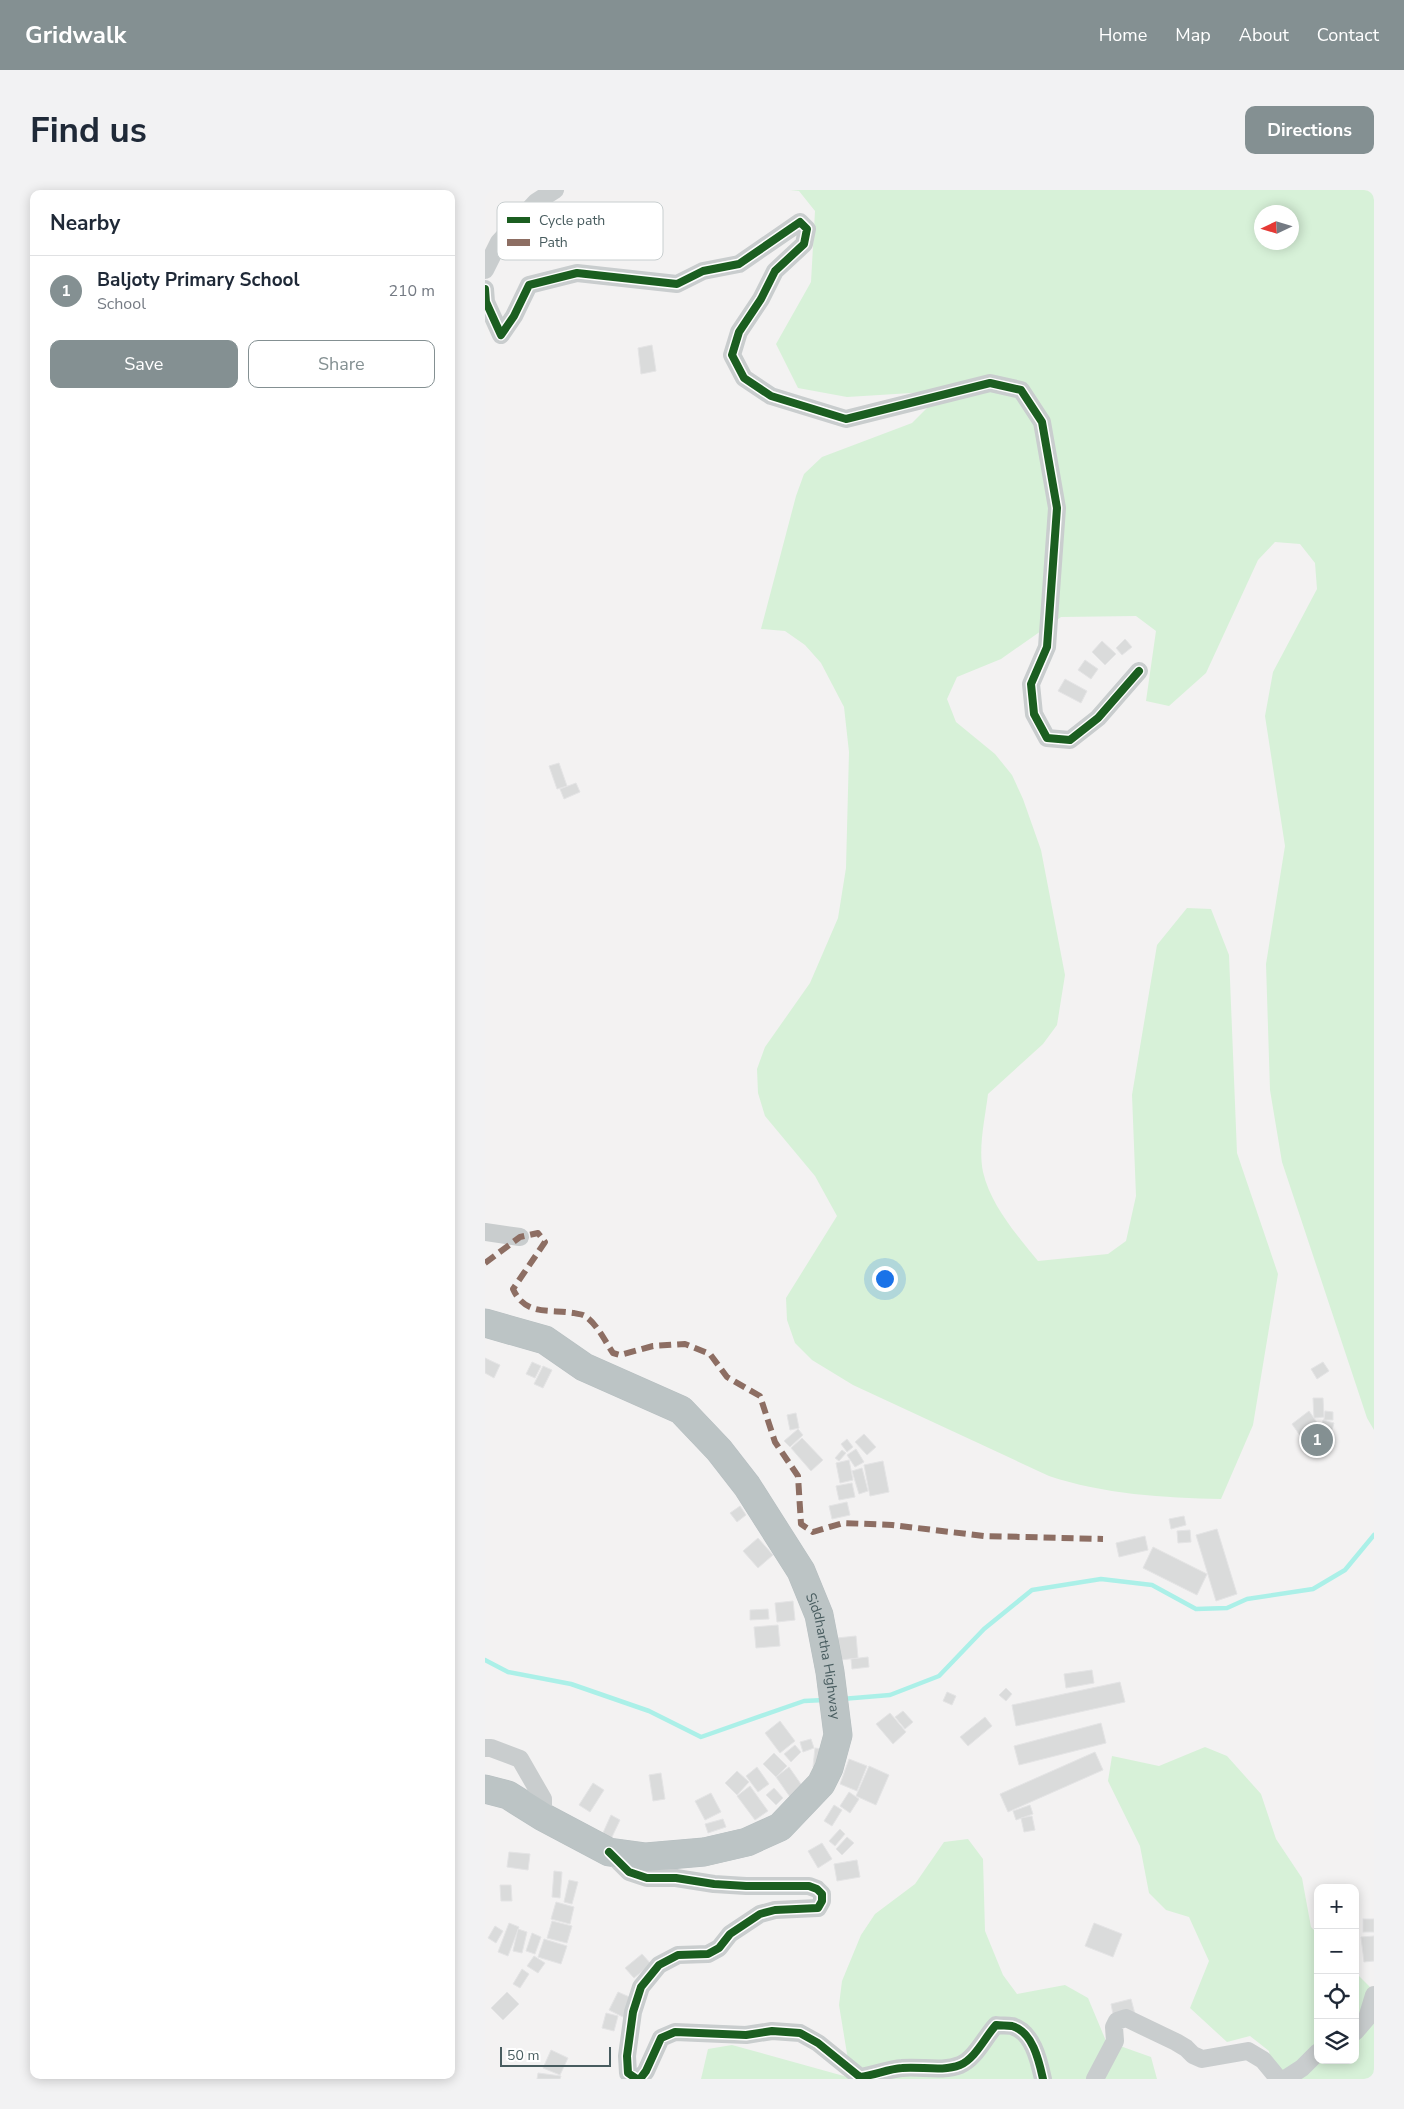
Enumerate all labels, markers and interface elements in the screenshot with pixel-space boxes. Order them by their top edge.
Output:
text: Gridwalk [25,19,126,51]
text: Home [1099,23,1147,47]
text: Map [1175,23,1211,47]
text: About [1239,23,1289,47]
text: Contact [1317,23,1379,47]
button: Directions [1245,106,1374,154]
text: Find us [30,107,147,154]
legend [497,202,663,260]
north arrow [1254,205,1299,250]
text: Nearby [50,209,120,237]
text: Cycle path [539,211,605,230]
text: Path [539,233,568,252]
text: Baljoty Primary School [97,267,300,293]
text: 1 [61,280,71,302]
text: 210 m [388,280,435,302]
text: School [97,293,146,315]
button: Save [50,340,238,388]
button: Share [248,340,435,388]
your location [872,1266,898,1292]
pin: 1 [1301,1421,1333,1459]
street label: Siddhartha Highway [801,1590,846,1721]
map controls [1314,1884,1359,2064]
button: + [1314,1884,1359,1929]
button: − [1314,1929,1359,1974]
button: locate [1314,1974,1359,2019]
button: layers [1314,2019,1359,2064]
scale bar [500,2044,611,2067]
text: 50 m [507,2046,539,2065]

